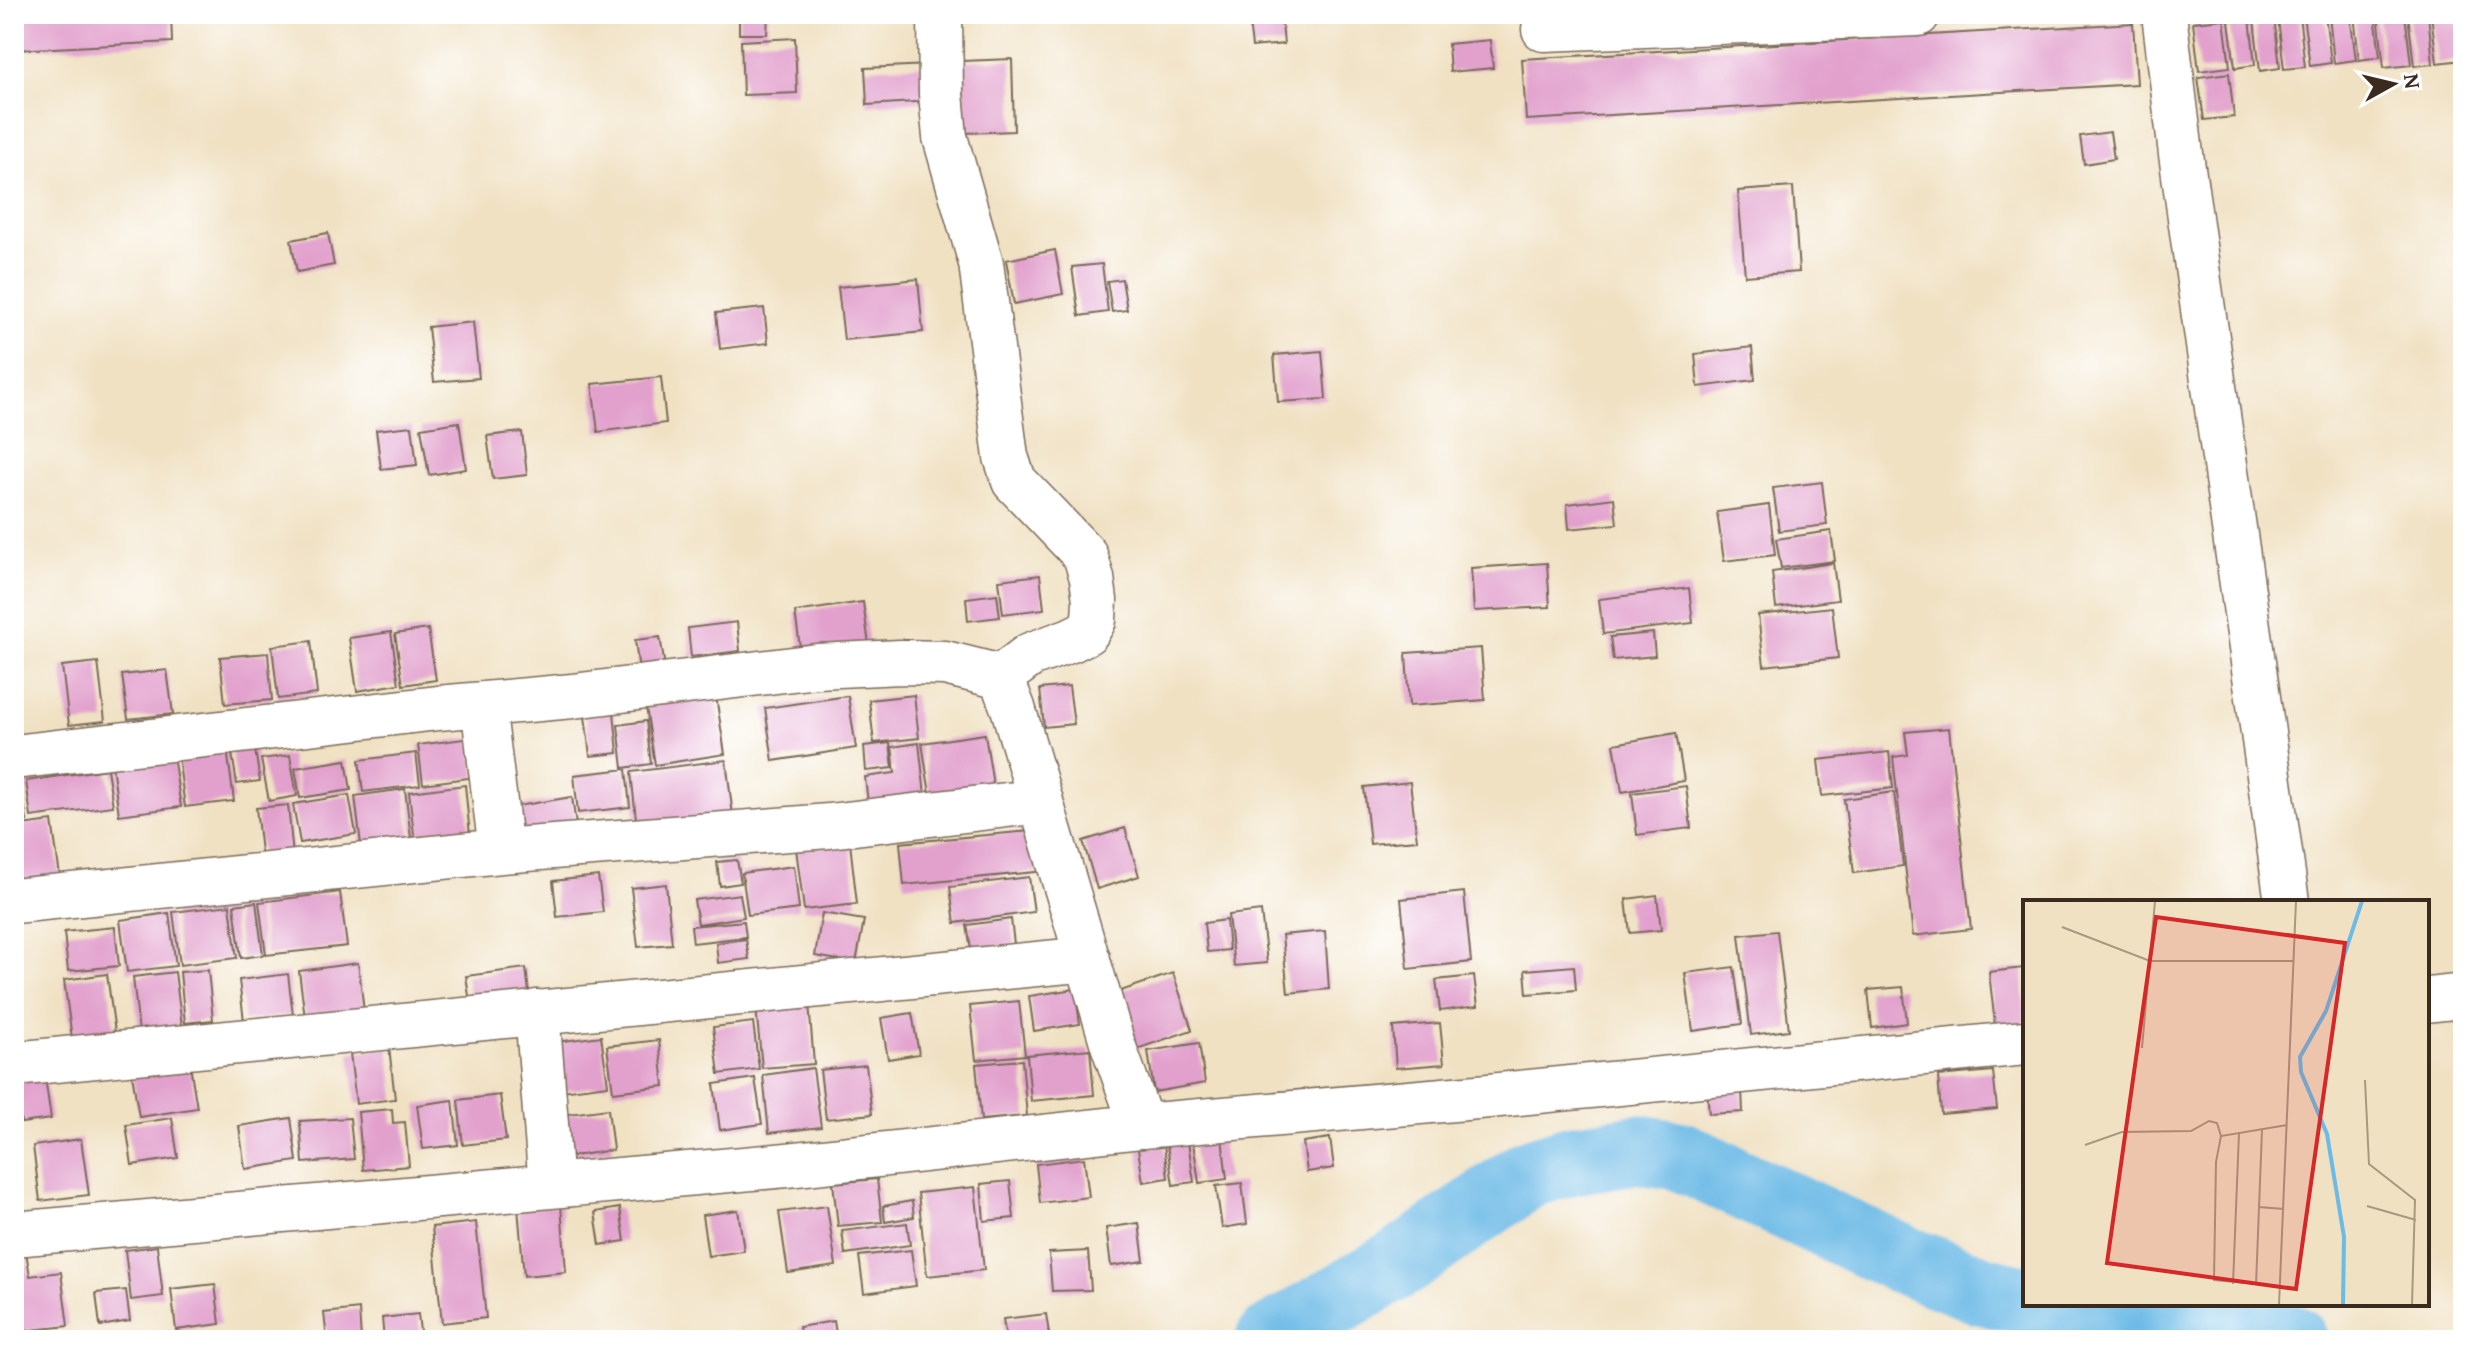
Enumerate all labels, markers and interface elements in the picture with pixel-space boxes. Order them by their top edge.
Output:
north arrow [2353,44,2433,124]
text: N [2396,72,2430,91]
inset map [2023,900,2429,1306]

